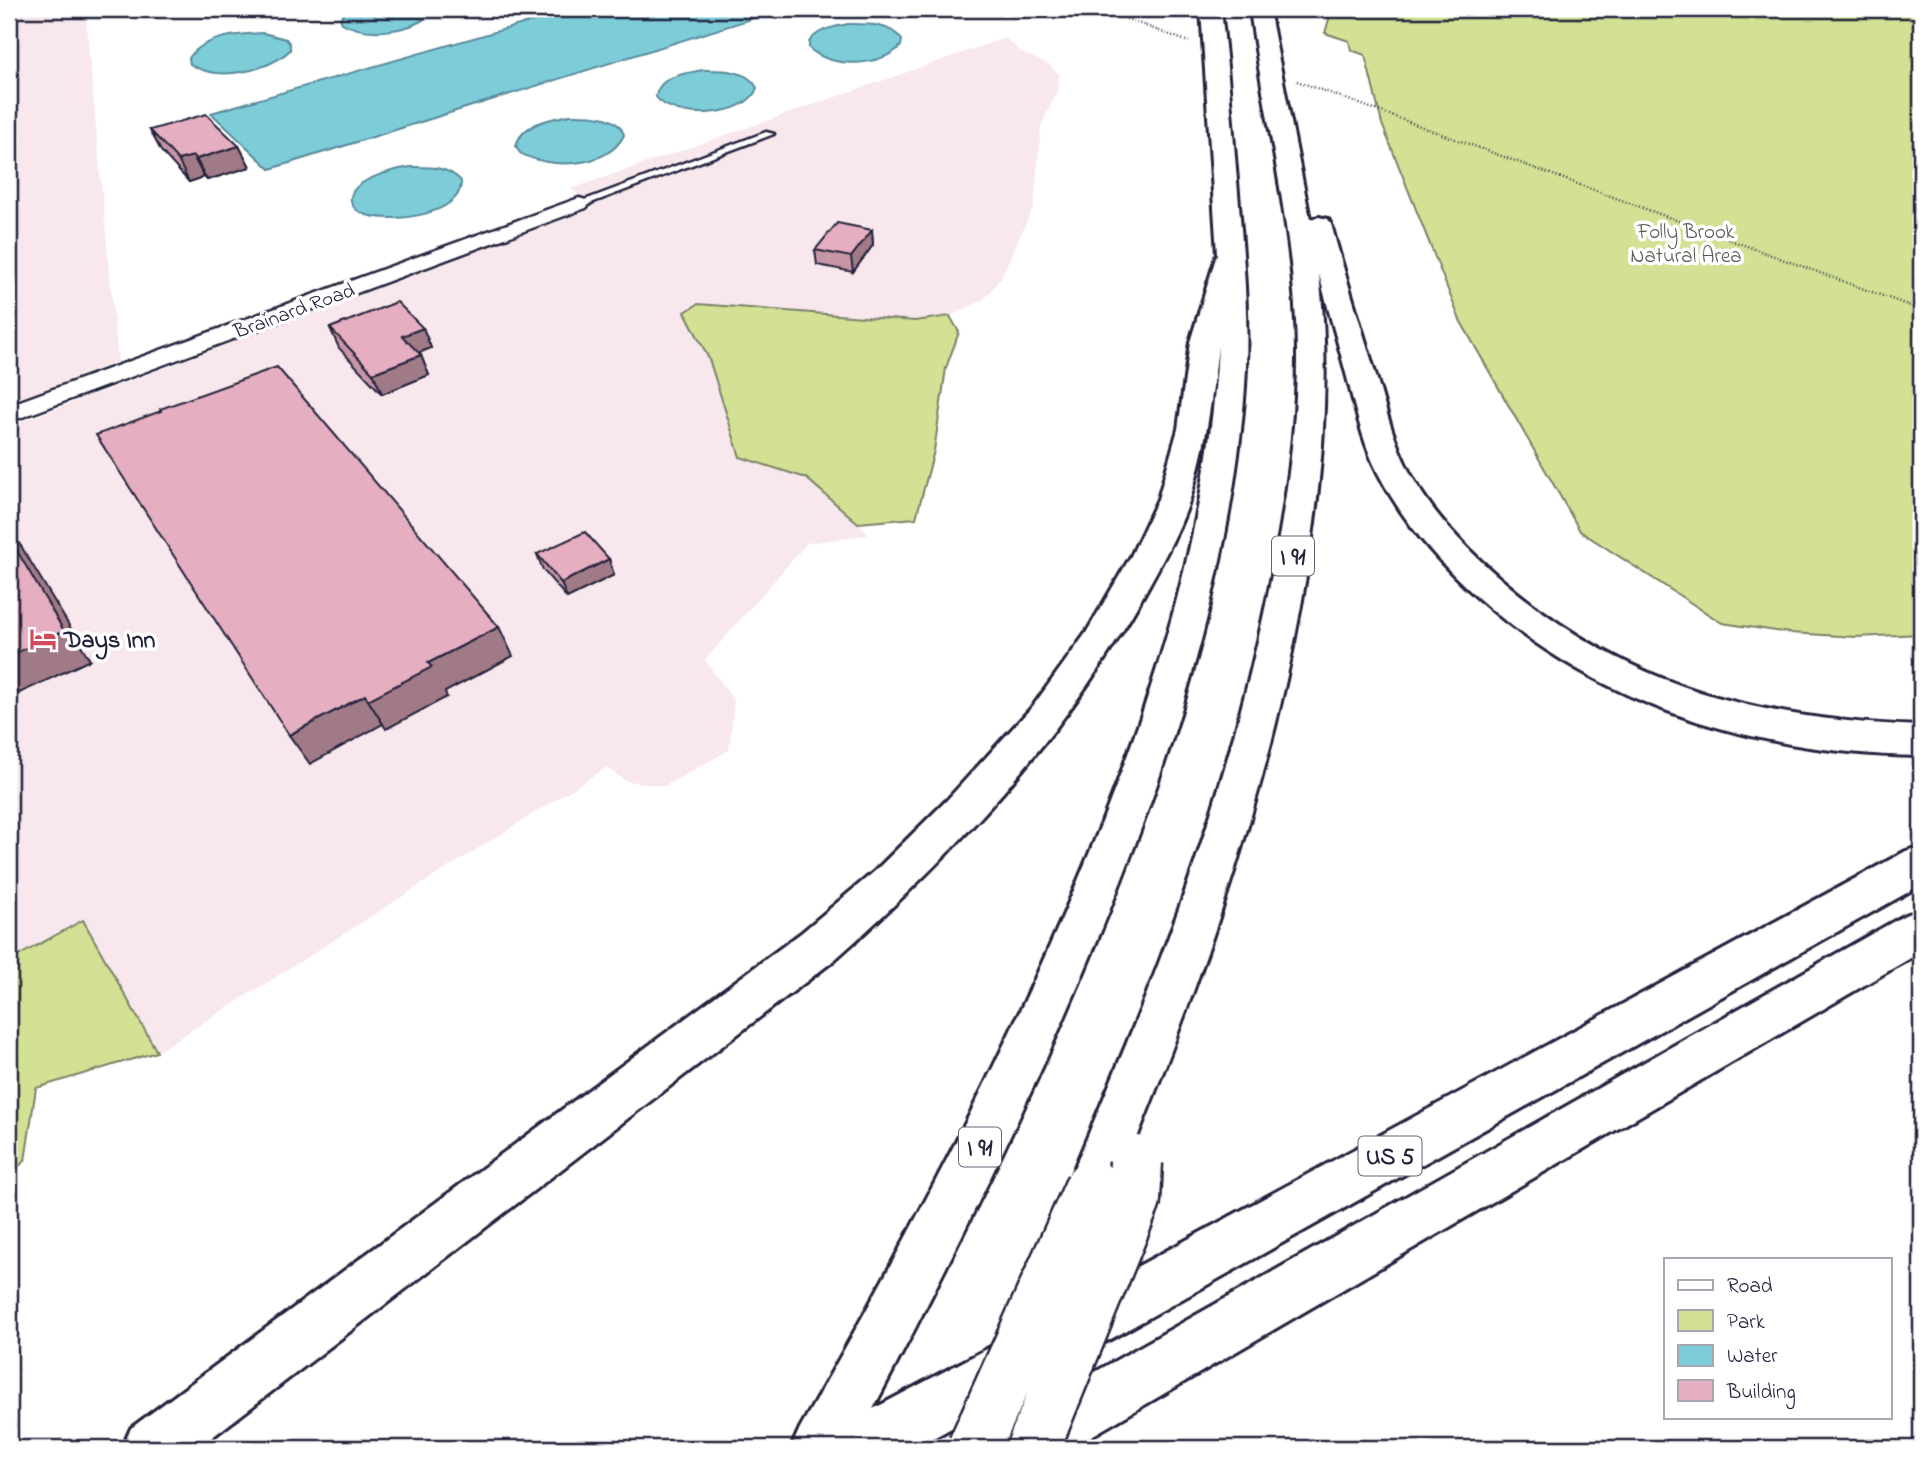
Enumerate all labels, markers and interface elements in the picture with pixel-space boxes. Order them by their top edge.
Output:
park label: Folly Brook Natural Area [1630,218,1742,272]
street label: Brainard Road [229,276,360,348]
road number: I 91 [1272,536,1314,576]
hotel icon: Days Inn [28,624,58,654]
place label: Days Inn [63,624,156,660]
road number: I 91 [959,1128,1001,1166]
road number: US 5 [1358,1136,1422,1176]
legend [1664,1258,1892,1418]
text: Road [1727,1272,1773,1302]
text: Park [1727,1308,1766,1338]
text: Water [1727,1342,1778,1372]
text: Building [1726,1378,1796,1410]

